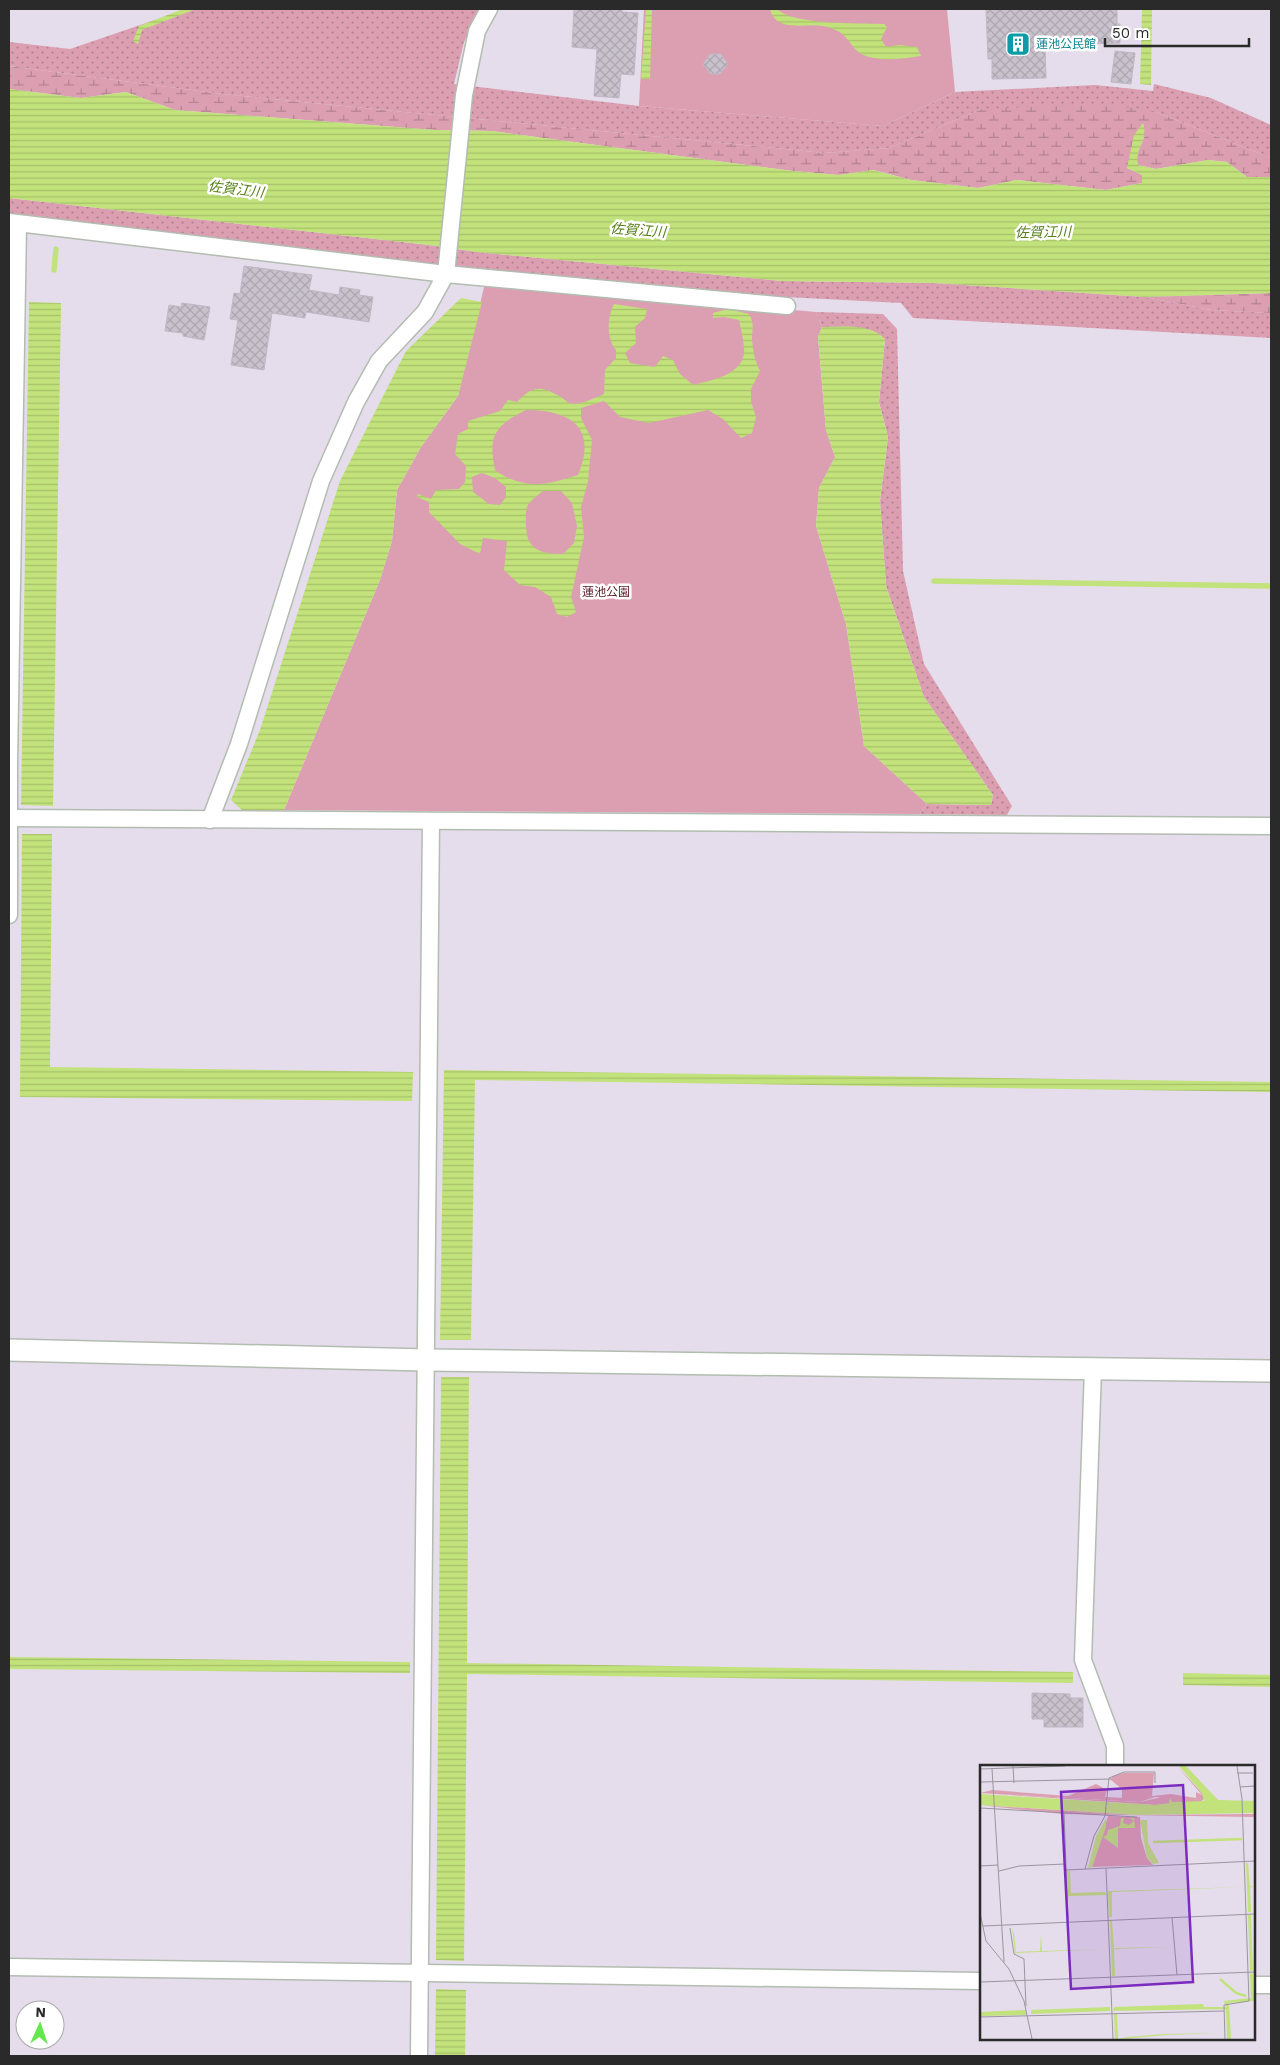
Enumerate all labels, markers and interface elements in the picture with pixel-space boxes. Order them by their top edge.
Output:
scale bar [1105,15,1249,47]
text: 50 m [1112,24,1149,42]
building icon: 蓮池公民館 [1005,31,1031,57]
place label: 蓮池公民館 [1036,37,1096,51]
water label: 佐賀江川 [207,178,267,201]
water label: 佐賀江川 [610,220,668,240]
water label: 佐賀江川 [1015,223,1073,240]
park label: 蓮池公園 [582,585,630,599]
inset map [980,1765,1255,2040]
north arrow [15,2000,65,2050]
text: N [35,2004,46,2020]

